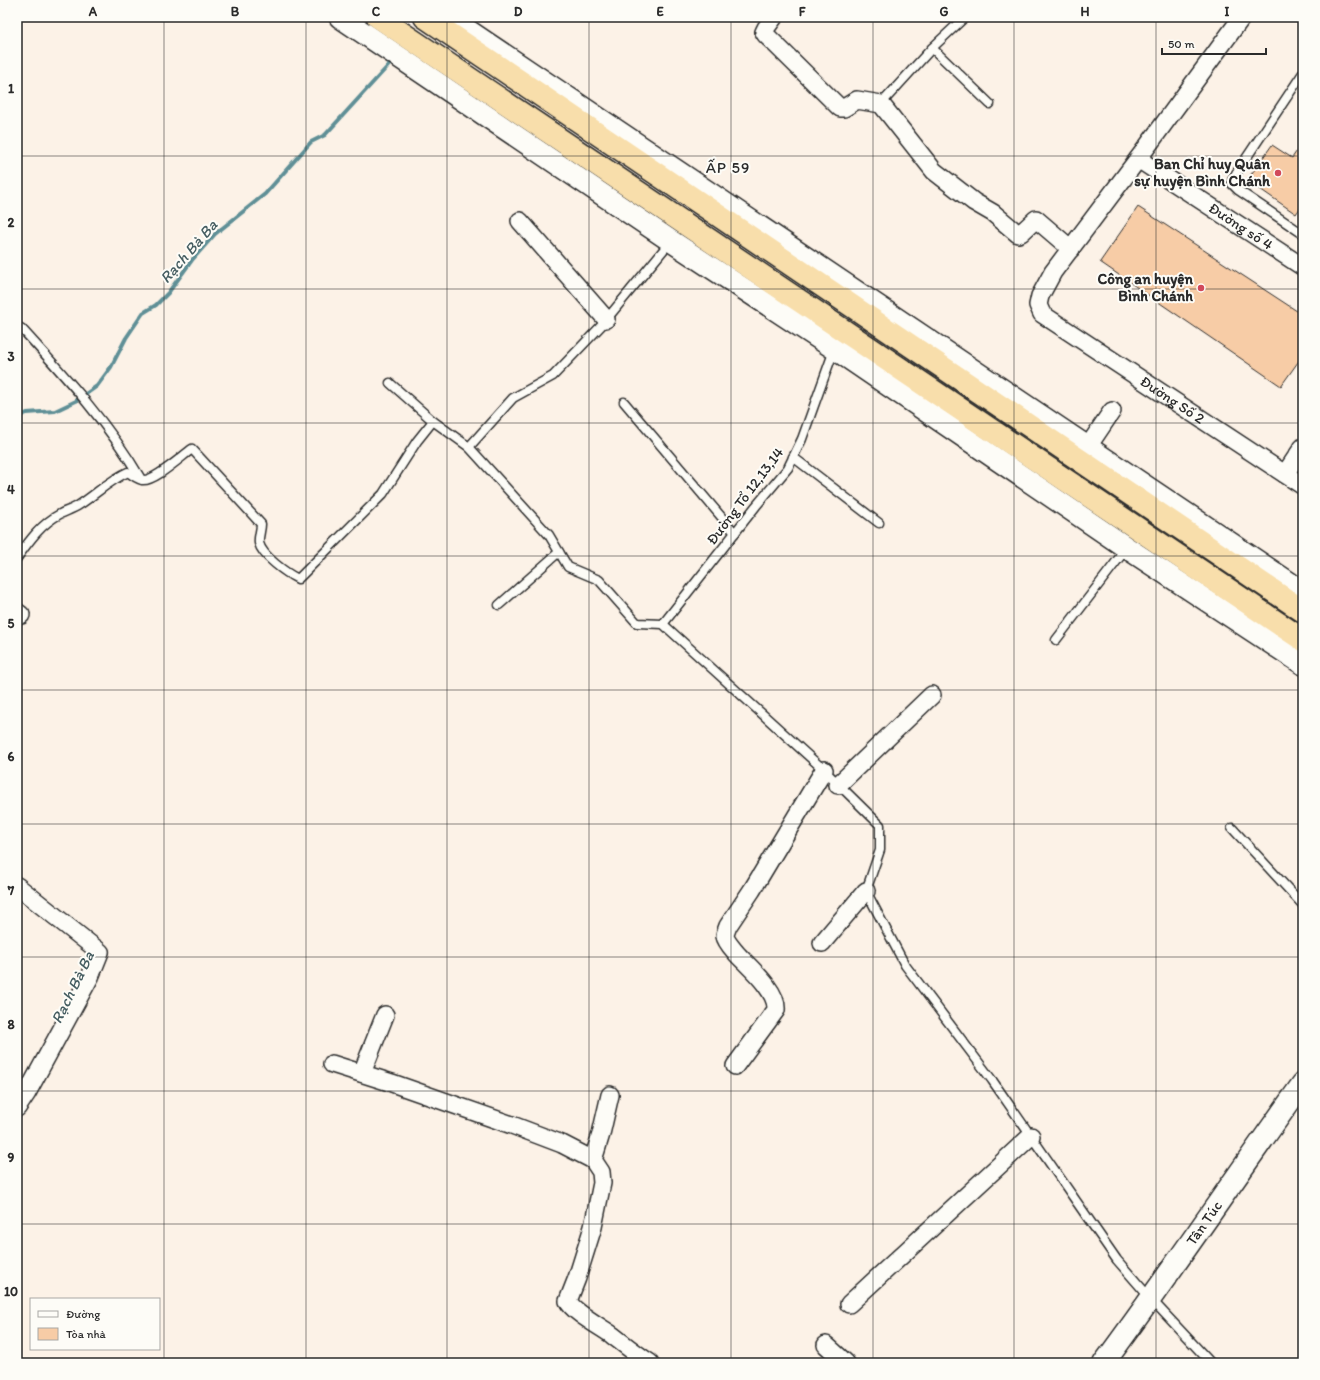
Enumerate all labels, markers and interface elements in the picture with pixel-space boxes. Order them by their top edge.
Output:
text: A [88,4,98,19]
text: B [231,4,240,19]
text: C [372,4,381,19]
text: D [514,4,523,19]
text: E [656,4,664,19]
text: F [799,4,806,19]
text: G [940,4,949,19]
text: H [1081,4,1090,19]
text: I [1225,4,1230,19]
scale bar [1162,30,1266,56]
text: 50 m [1168,37,1194,51]
text: 1 [8,81,14,96]
place label: Ban Chỉ huy Quân sự huyện Bình Chánh [1134,155,1271,191]
district label: ẤP 59 [706,158,750,177]
marker: Ban Chỉ huy Quân sự huyện Bình Chánh [1273,168,1283,178]
street label: Đường số 4 [1205,199,1276,254]
text: 2 [8,215,15,230]
water label: Rạch Bà Ba [156,215,222,287]
place label: Công an huyện Bình Chánh [1098,270,1194,305]
marker: Công an huyện Bình Chánh [1196,283,1206,293]
text: 3 [7,349,15,364]
street label: Đường Số 2 [1137,372,1208,428]
street label: Đường Tổ 12,13,14 [703,444,787,548]
text: 4 [7,482,15,497]
text: 5 [8,616,15,631]
text: 6 [8,749,15,764]
text: 7 [7,883,15,898]
water label: Rạch Bà Ba [47,947,98,1026]
text: 8 [7,1017,15,1032]
text: 9 [8,1150,15,1165]
street label: Tân Túc [1182,1197,1226,1249]
text: 10 [4,1284,18,1299]
legend [30,1298,160,1350]
text: Đường [66,1307,101,1321]
text: Tòa nhà [66,1327,107,1341]

